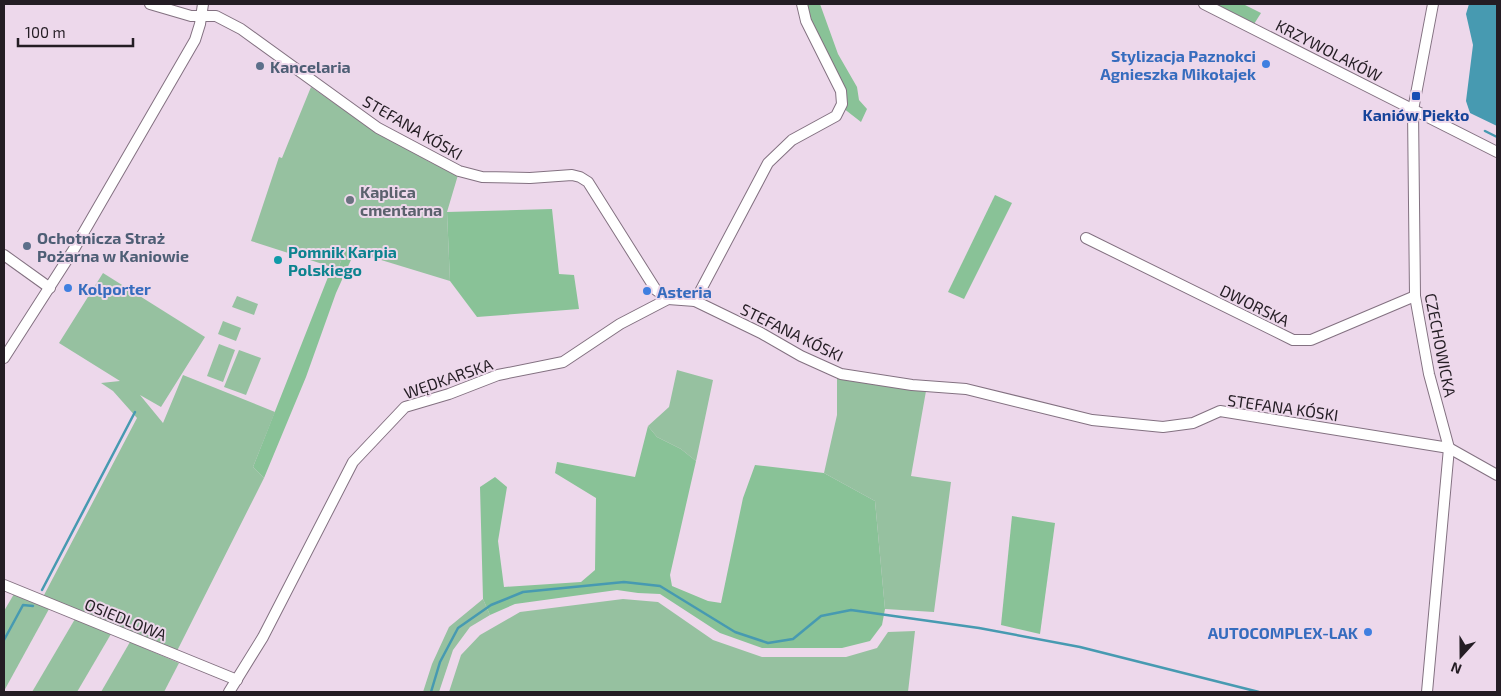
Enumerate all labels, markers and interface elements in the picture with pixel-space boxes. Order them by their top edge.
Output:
scale bar [18,15,132,47]
street label: KRZYWOLAKÓW [1273,15,1385,85]
text: 100 m [25,23,66,41]
place label: Stylizacja Paznokci Agnieszka Mikołajek [1100,46,1256,83]
place label: Kancelaria [270,57,351,76]
marker: Stylizacja Paznokci Agnieszka Mikołajek [1260,58,1272,70]
marker: Kancelaria [254,60,266,72]
marker: Kaniów Piekło [1410,90,1422,102]
street label: STEFANA KÓSKI [360,91,466,163]
place label: Kaniów Piekło [1363,105,1469,124]
place label: Kaplica cmentarna [360,182,442,219]
marker: Kaplica cmentarna [344,194,356,206]
place label: Ochotnicza Straż Pożarna w Kaniowie [37,228,189,265]
marker: Ochotnicza Straż Pożarna w Kaniowie [21,240,33,252]
place label: Pomnik Karpia Polskiego [288,242,397,279]
marker: Pomnik Karpia Polskiego [272,254,284,266]
place label: Kolporter [78,279,151,298]
street label: DWORSKA [1217,280,1293,330]
marker: Kolporter [62,282,74,294]
place label: Asteria [657,282,712,301]
marker: Asteria [641,285,653,297]
street label: CZECHOWICKA [1422,291,1460,399]
street label: STEFANA KÓSKI [738,299,846,365]
street label: WĘDKARSKA [401,354,495,402]
street label: STEFANA KÓSKI [1226,390,1340,424]
street label: OSIEDLOWA [82,594,170,644]
place label: AUTOCOMPLEX-LAK [1208,623,1359,642]
marker: AUTOCOMPLEX-LAK [1362,626,1374,638]
north arrow [1436,631,1486,681]
text: N [1448,659,1464,678]

